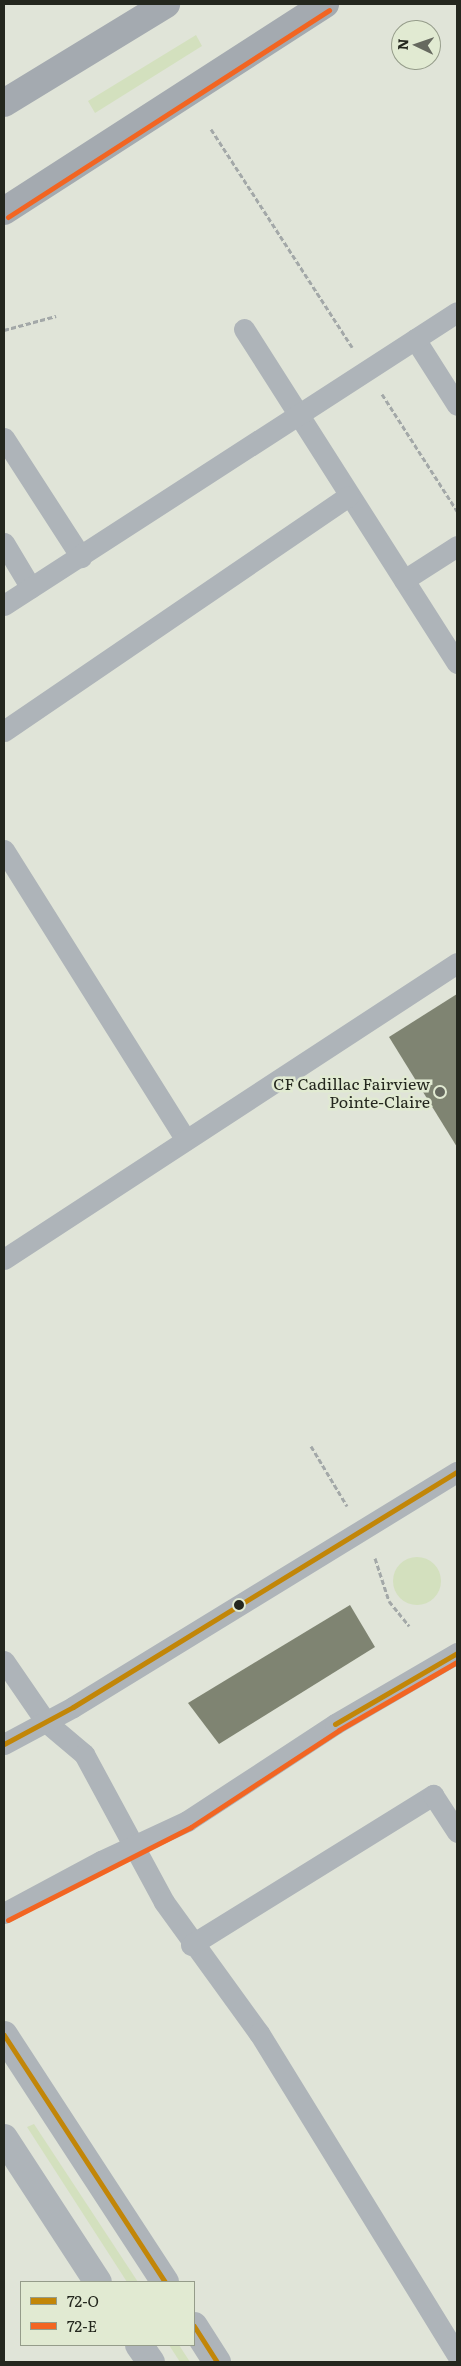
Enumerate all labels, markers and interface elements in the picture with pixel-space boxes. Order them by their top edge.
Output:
north arrow [391,20,441,70]
text: N [392,38,412,51]
place label: CF Cadillac Fairview Pointe-Claire [273,1073,430,1111]
marker: CF Cadillac Fairview Pointe-Claire [434,1086,446,1098]
unlabelled marker [234,1600,244,1610]
legend [20,2281,195,2346]
text: 72-O [67,2289,99,2312]
text: 72-E [67,2314,97,2337]

